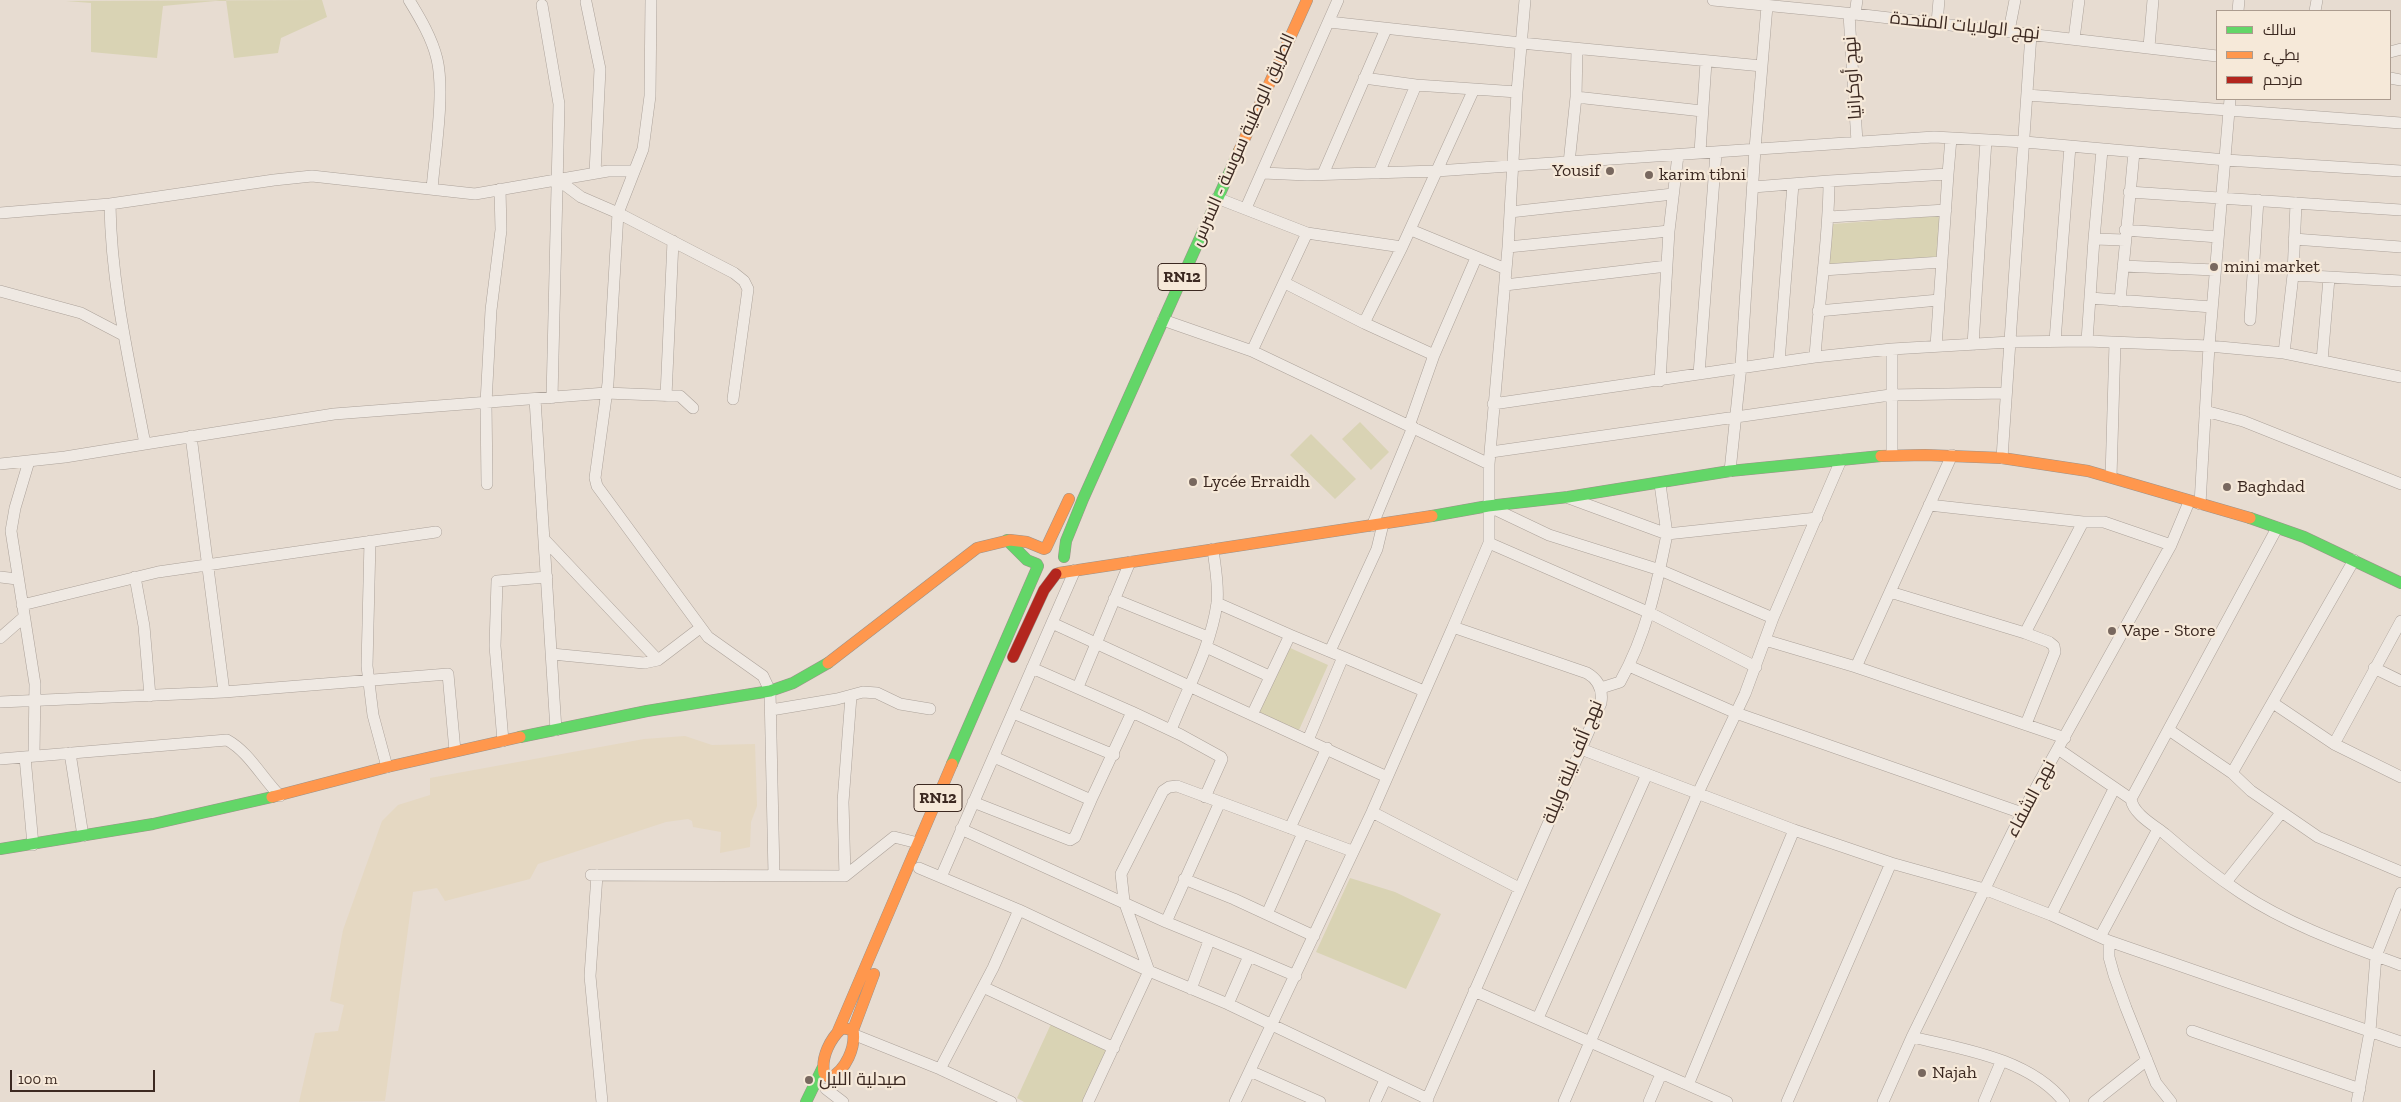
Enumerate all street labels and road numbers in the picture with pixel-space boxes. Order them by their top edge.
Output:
street label: نهج الولايات المتحدة [1889,7,2041,45]
street label: الطريق الوطنية سوسة - السرس [1186,30,1300,250]
street label: نهج أوكرانيا [1839,36,1867,120]
road number: RN12 [1158,264,1206,290]
street label: نهج ألف ليلة وليلة [1538,697,1608,827]
street label: نهج الشفاء [2002,757,2060,841]
road number: RN12 [914,784,962,811]

